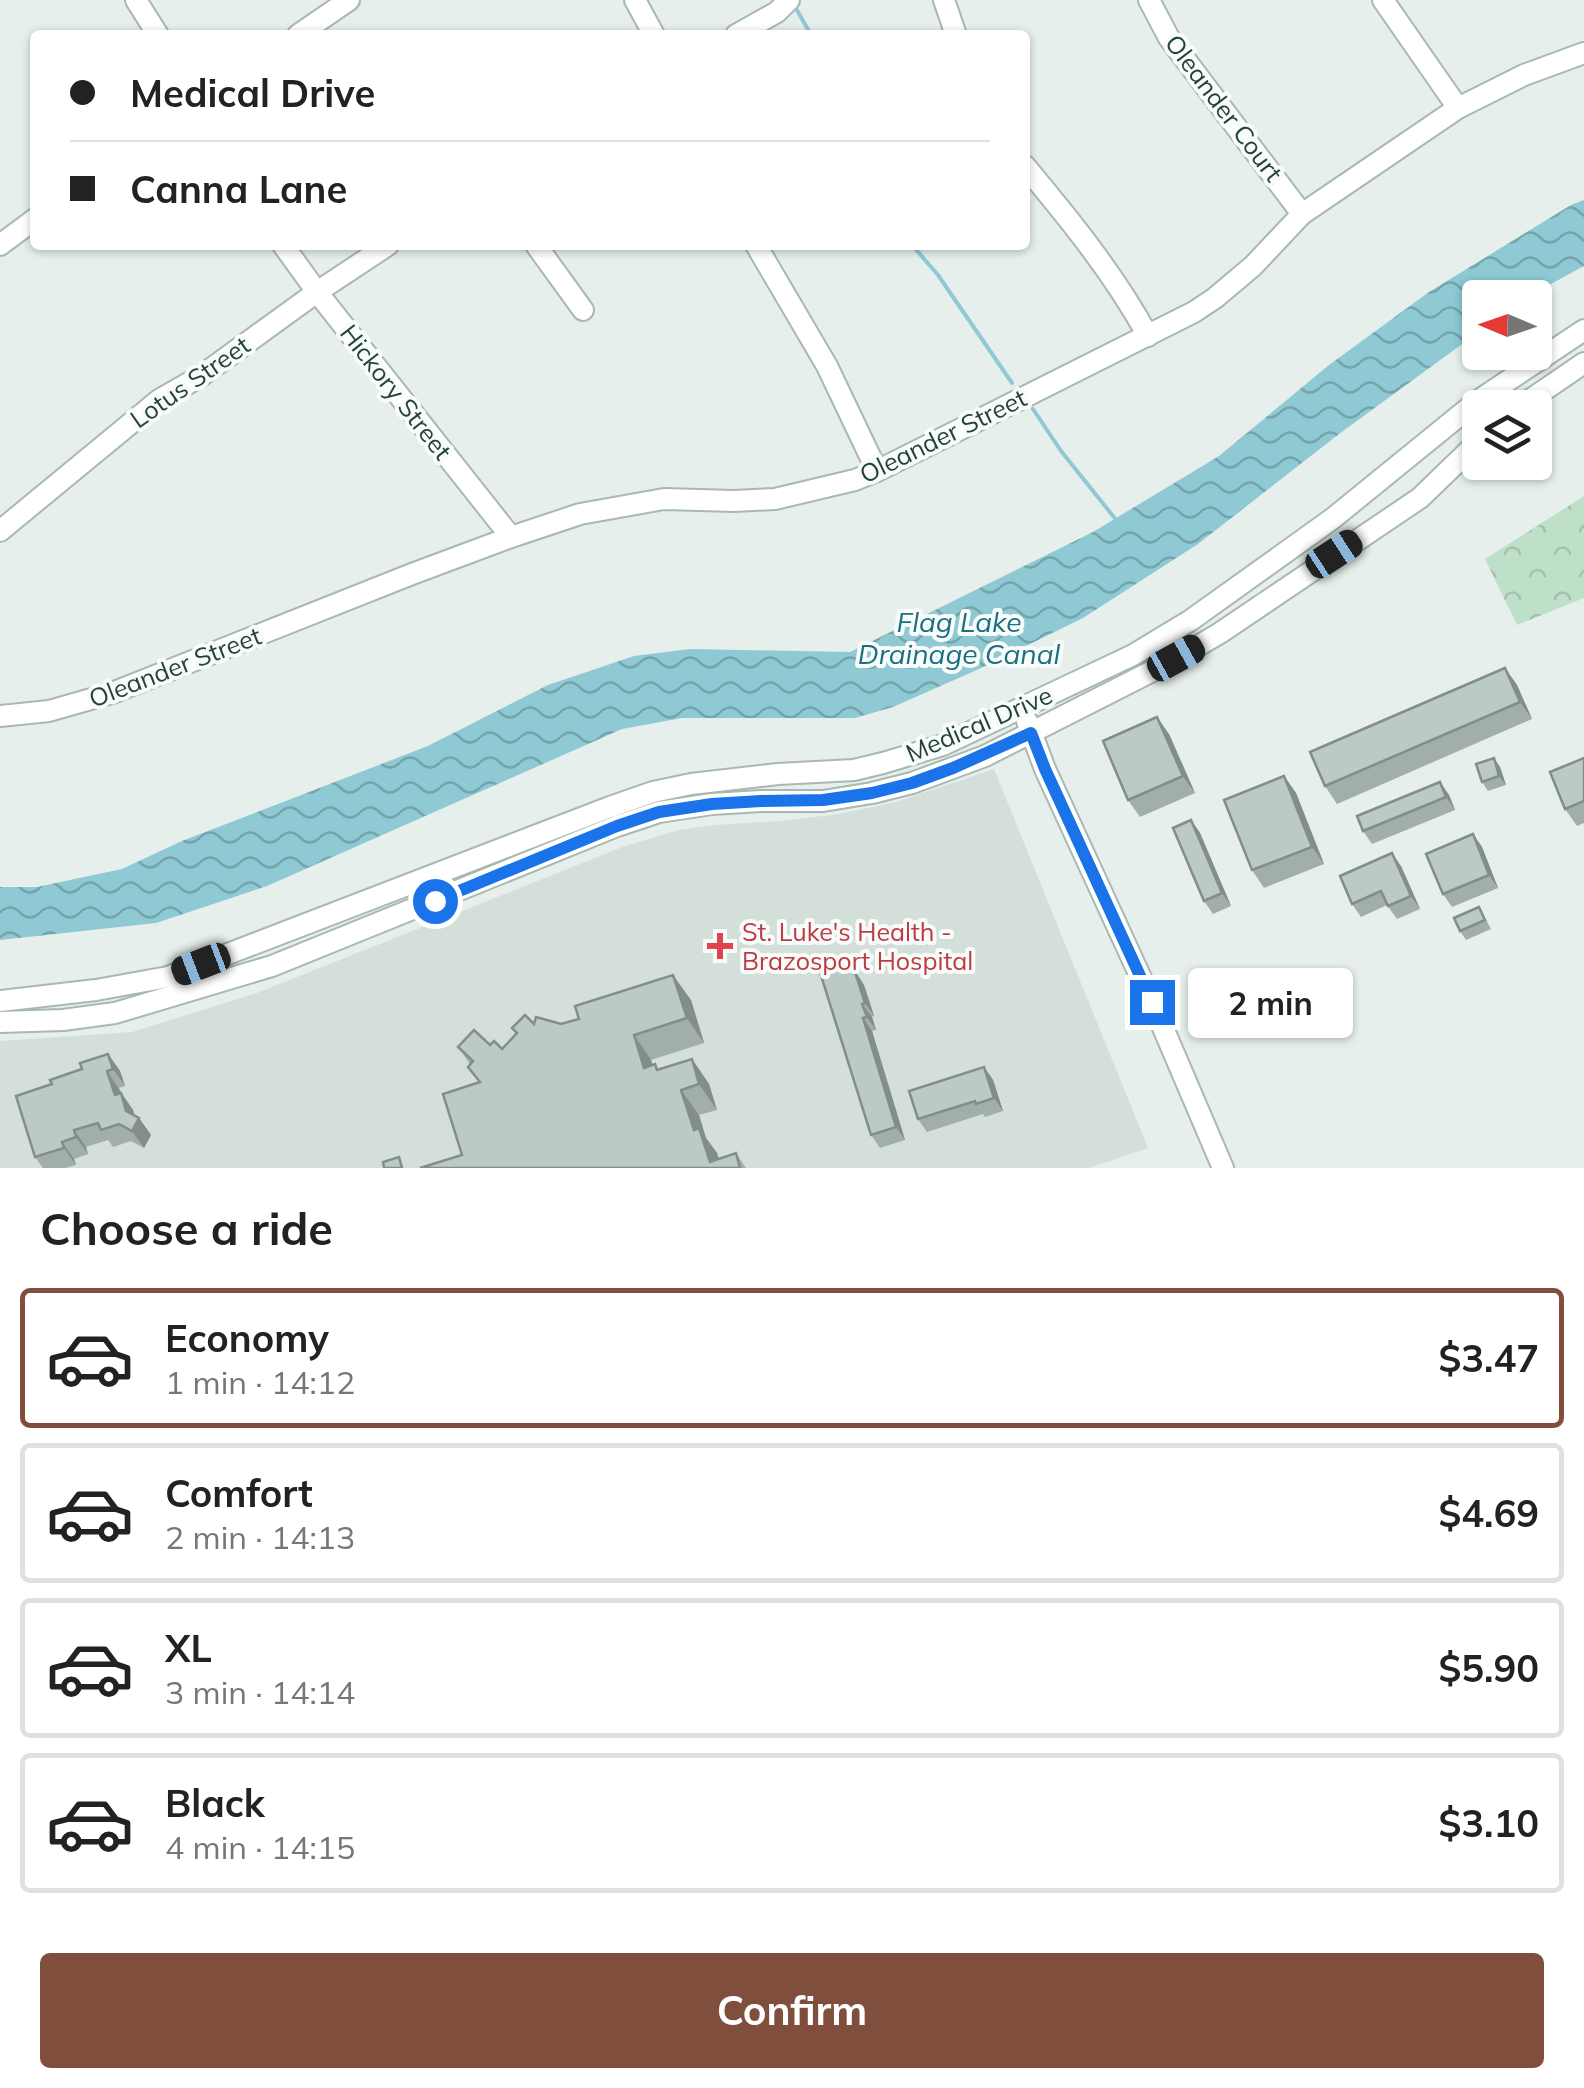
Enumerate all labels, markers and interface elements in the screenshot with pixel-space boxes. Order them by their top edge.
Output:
street label: Oleander Court [1159,28,1290,188]
text: Medical Drive [130,69,375,117]
text: Canna Lane [130,165,347,213]
north arrow [1462,280,1552,370]
map controls [1462,280,1552,480]
street label: Hickory Street [334,318,459,466]
street label: Lotus Street [124,329,256,434]
street label: Oleander Street [854,382,1032,489]
button: layers [1462,390,1552,480]
car [1301,525,1367,583]
water label: Flag Lake Drainage Canal [858,604,1061,671]
street label: Oleander Street [84,619,265,714]
car [1142,630,1210,686]
street label: Medical Drive [901,679,1057,768]
route start [413,879,458,924]
place label: St. Luke's Health - Brazosport Hospital [742,916,973,976]
marker: St. Luke's Health - Brazosport Hospital [707,933,733,959]
car [168,939,234,989]
callout: 2 min [1187,967,1352,1037]
route end [1130,980,1175,1025]
text: 2 min [1228,983,1313,1023]
text: Choose a ride [40,1200,333,1256]
icon: car [45,1313,135,1403]
text: Economy [165,1314,329,1362]
text: $3.47 [1438,1334,1539,1382]
text: 1 min · 14:12 [165,1362,355,1402]
icon: car [45,1468,135,1558]
text: Comfort [165,1469,313,1517]
text: $4.69 [1438,1489,1539,1537]
text: 2 min · 14:13 [165,1517,355,1557]
icon: car [45,1623,135,1713]
text: XL [165,1624,212,1672]
text: $5.90 [1438,1644,1539,1692]
text: 3 min · 14:14 [165,1672,355,1712]
icon: car [45,1778,135,1868]
text: Black [165,1779,265,1827]
text: $3.10 [1438,1799,1539,1847]
text: 4 min · 14:15 [165,1827,355,1867]
button: Confirm [40,1953,1544,2068]

